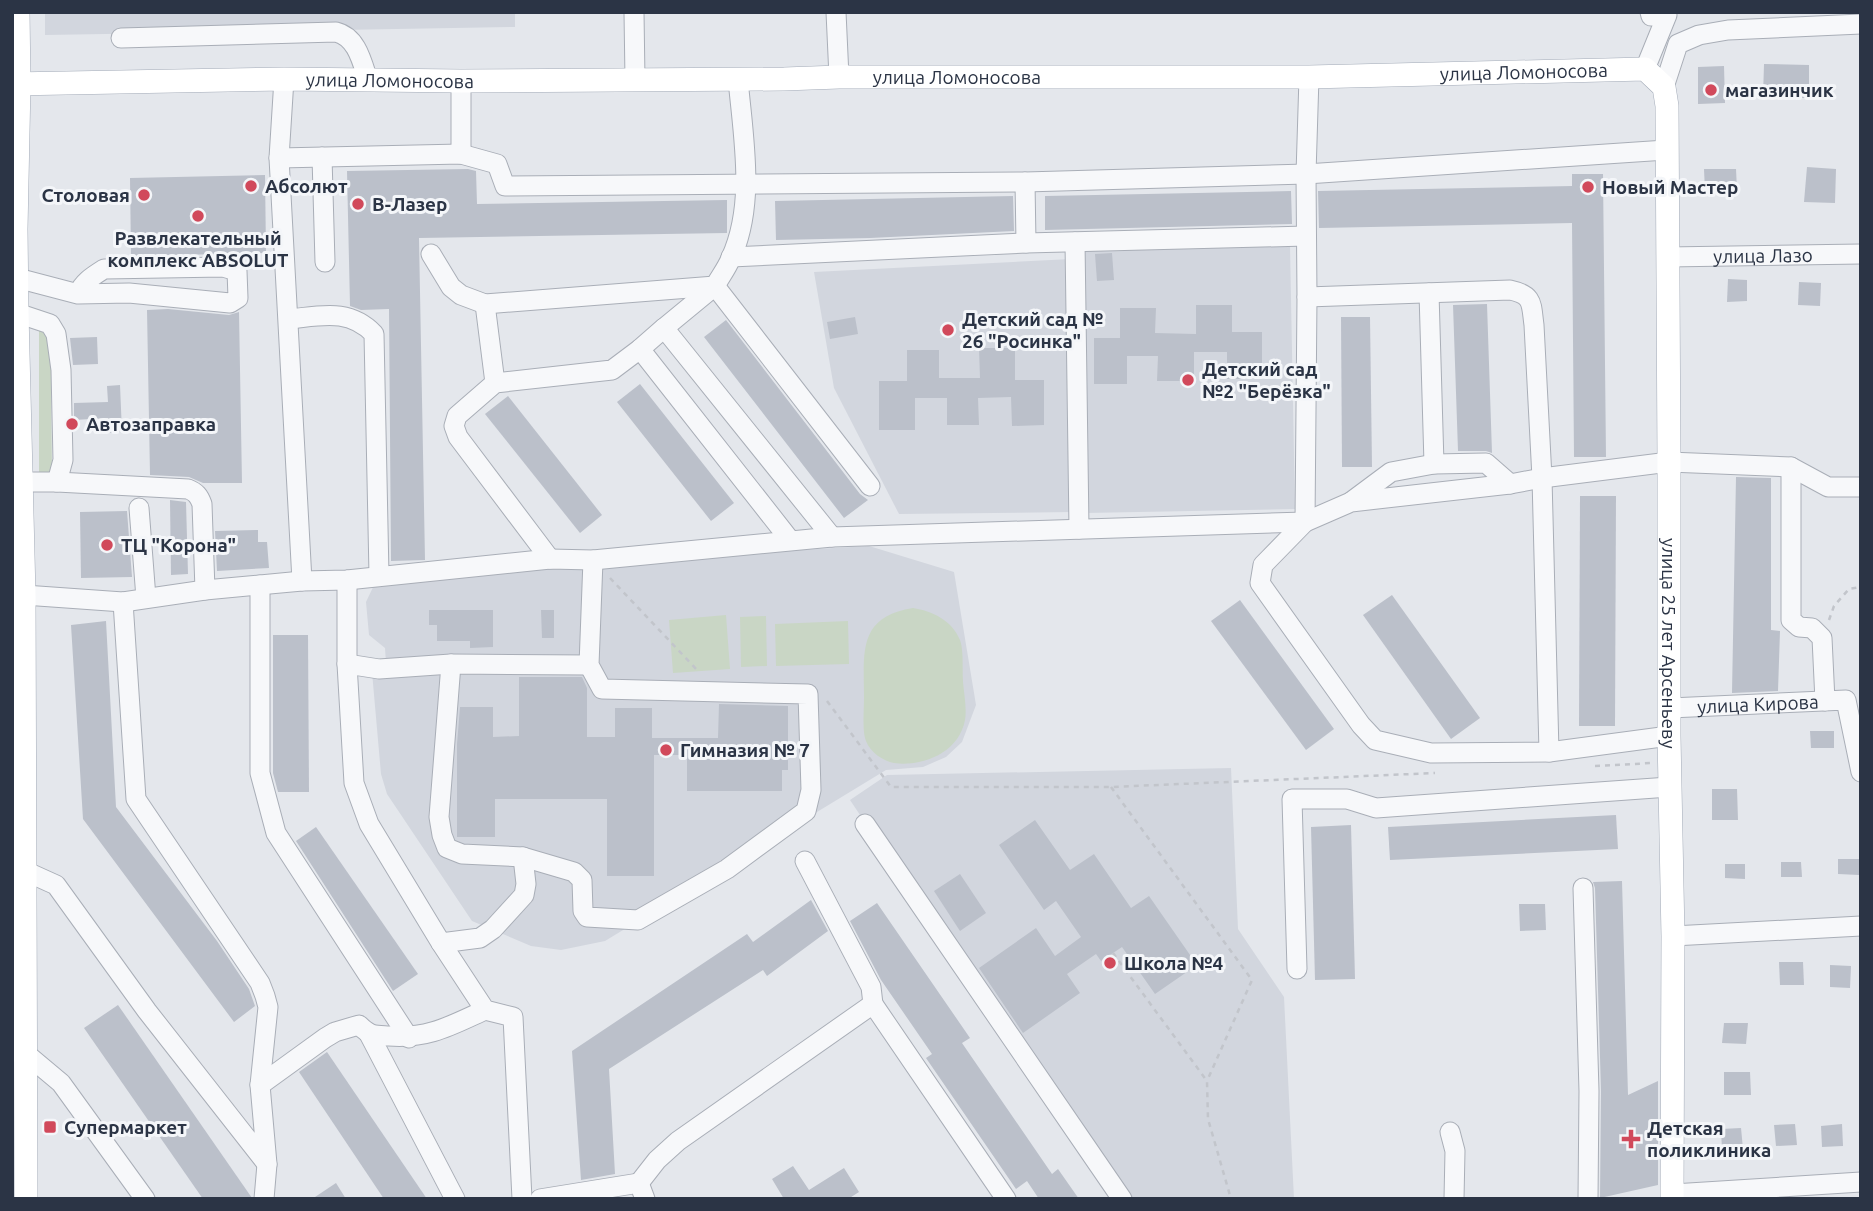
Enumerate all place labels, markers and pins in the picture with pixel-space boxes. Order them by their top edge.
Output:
place label: магазинчик [1725,79,1834,101]
marker: магазинчик [1703,82,1719,98]
place label: Абсолют [265,175,348,197]
place label: Новый Мастер [1602,176,1738,198]
marker: Абсолют [243,178,259,194]
marker: Новый Мастер [1580,179,1596,195]
place label: Столовая [41,184,130,206]
marker: Столовая [136,187,152,203]
place label: В-Лазер [372,193,447,215]
marker: В-Лазер [350,196,366,212]
marker: Развлекательный комплекс ABSOLUT [190,208,206,224]
place label: Развлекательный комплекс ABSOLUT [108,227,289,271]
place label: Детский сад № 26 "Росинка" [962,308,1103,352]
marker: Детский сад № 26 "Росинка" [940,322,956,338]
place label: Детский сад №2 "Берёзка" [1202,358,1331,402]
marker: Детский сад №2 "Берёзка" [1180,372,1196,388]
place label: Автозаправка [86,413,216,435]
marker: Автозаправка [64,416,80,432]
place label: ТЦ "Корона" [121,534,236,556]
marker: ТЦ "Корона" [99,537,115,553]
place label: Гимназия № 7 [680,739,810,761]
marker: Гимназия № 7 [658,742,674,758]
place label: Школа №4 [1124,952,1224,974]
marker: Школа №4 [1102,955,1118,971]
place label: Супермаркет [64,1116,187,1138]
place label: Детская поликлиника [1647,1117,1771,1161]
marker: Супермаркет [42,1119,58,1135]
marker: Детская поликлиника [1621,1129,1641,1149]

